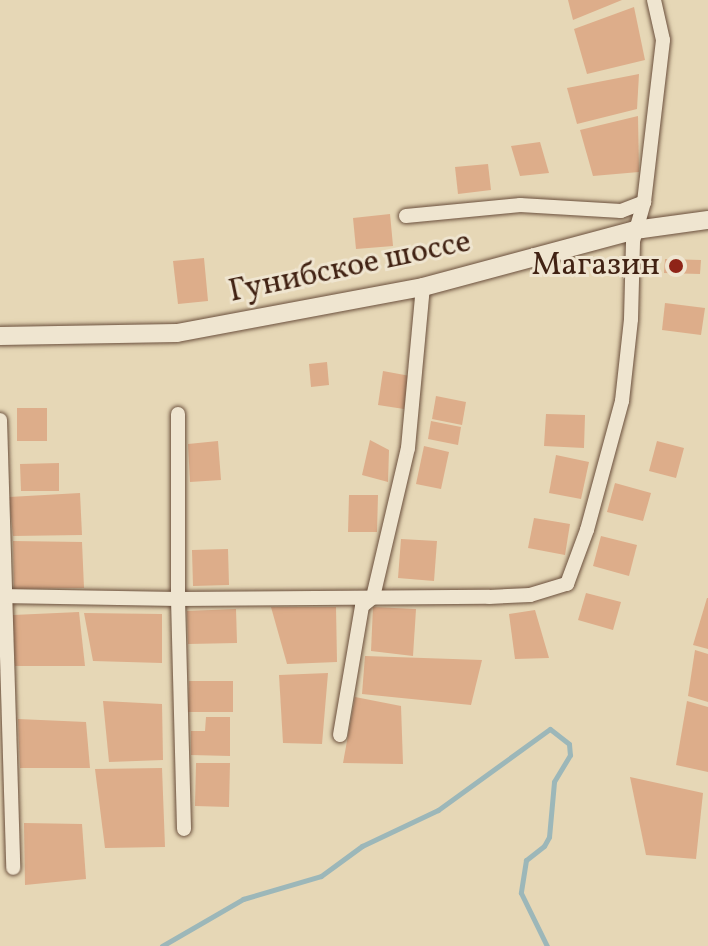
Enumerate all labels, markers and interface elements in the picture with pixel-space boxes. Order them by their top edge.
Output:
street label: Гунибское шоссе [225,224,475,312]
place label: Магазин [532,247,660,285]
marker: Магазин [667,257,685,275]

